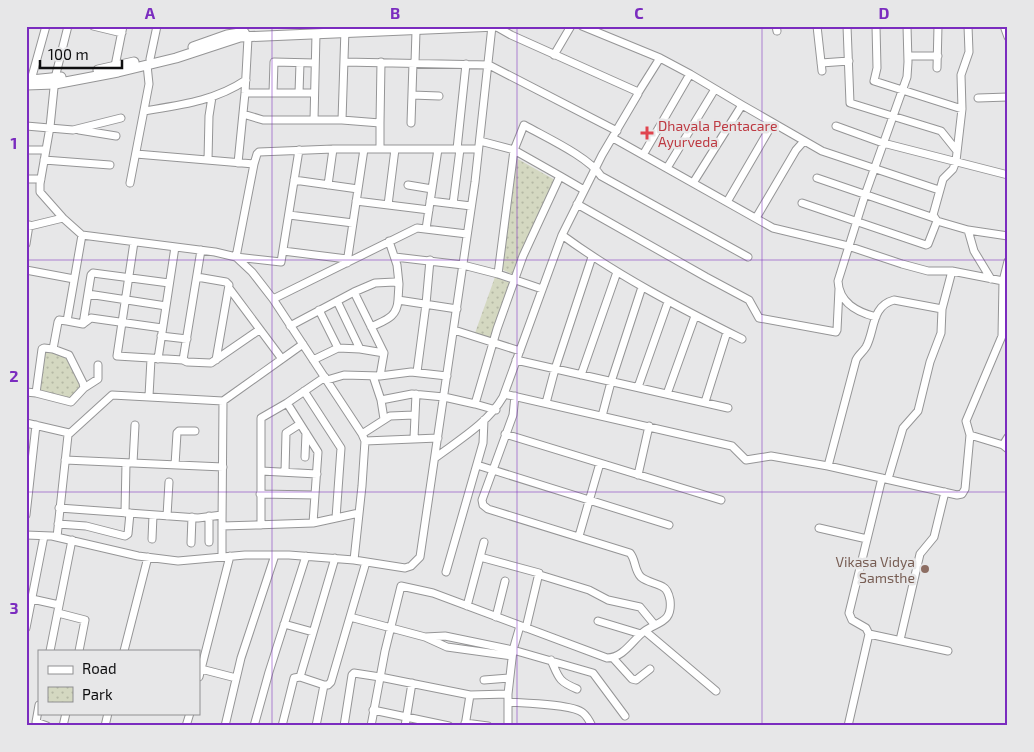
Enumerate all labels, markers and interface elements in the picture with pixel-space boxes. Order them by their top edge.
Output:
text: A [145,3,156,22]
text: B [390,3,400,22]
text: C [634,3,644,22]
text: D [879,3,890,22]
scale bar [40,38,122,70]
text: 100 m [48,45,89,63]
place label: Dhavala Pentacare Ayurveda [658,117,777,150]
marker: Dhavala Pentacare Ayurveda [640,126,654,140]
text: 1 [11,133,17,152]
text: 2 [9,366,19,385]
place label: Vikasa Vidya Samsthe [836,553,915,586]
marker: Vikasa Vidya Samsthe [919,563,931,575]
text: 3 [9,598,19,617]
legend [38,650,200,714]
text: Road [82,659,117,677]
text: Park [82,685,113,703]

